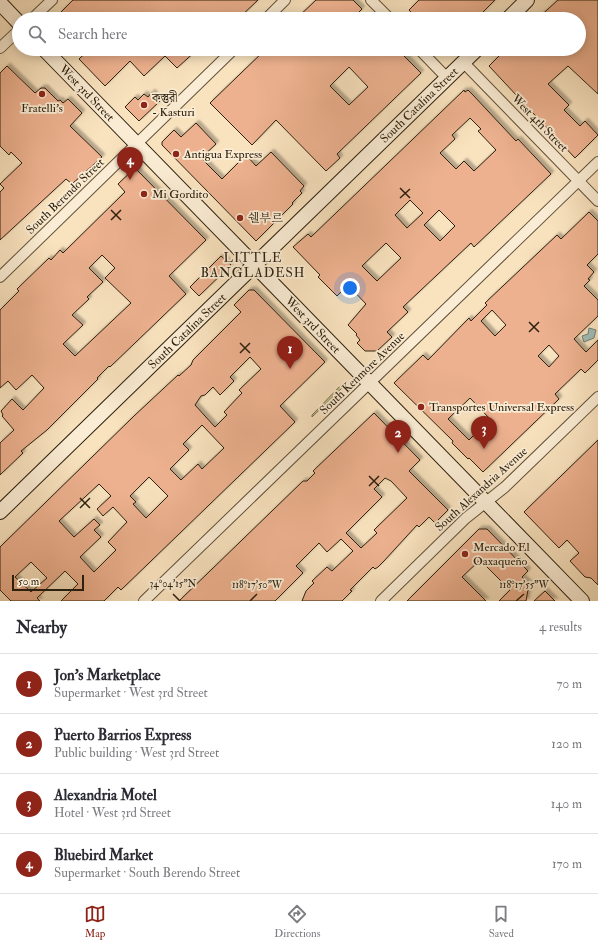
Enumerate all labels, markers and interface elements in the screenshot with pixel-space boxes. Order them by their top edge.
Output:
search box [12,12,586,56]
icon: search [26,23,48,45]
text: Search here [58,25,127,44]
street label: West 3rd Street [55,61,117,125]
street label: South Catalina Street [377,64,462,146]
marker: Fratelli's [37,89,47,99]
place label: কস্তুরী - Kasturi [151,90,195,120]
street label: West 4th Street [508,91,571,156]
marker: কস্তুরী - Kasturi [139,100,149,110]
place label: Fratelli's [21,101,63,116]
pin: 4 [117,147,143,180]
place label: Antigua Express [183,147,262,162]
marker: Antigua Express [171,149,181,159]
street label: South Berendo Street [23,155,108,238]
place label: Mi Gordito [152,187,208,202]
marker: Mi Gordito [139,189,149,199]
place label: 쉘부르 [248,211,283,226]
marker: 쉘부르 [235,213,245,223]
district label: LITTLE BANGLADESH [201,250,305,281]
your location [340,278,360,298]
street label: South Catalina Street [145,290,230,372]
street label: West 3rd Street [281,293,343,357]
street label: South Kenmore Avenue [317,329,408,418]
pin: 1 [277,336,303,369]
place label: Transportes Universal Express [429,400,574,415]
marker: Transportes Universal Express [416,402,426,412]
pin: 3 [471,416,497,449]
pin: 2 [385,420,411,453]
street label: South Alexandria Avenue [432,444,531,535]
place label: Mercado El Oaxaqueño [473,540,530,569]
marker: Mercado El Oaxaqueño [460,549,470,559]
scale bar [12,573,84,592]
text: 50 m [18,575,39,588]
text: 34°04'15"N [149,578,197,590]
text: 118°17'50"W [232,579,283,591]
text: 118°17'55"W [499,579,550,591]
text: Nearby [16,617,67,638]
text: 4 results [539,619,582,635]
text: Jon's Marketplace [54,666,161,685]
text: 1 [27,676,31,692]
text: 70 m [557,676,582,692]
text: Supermarket · West 3rd Street [54,685,208,701]
text: Puerto Barrios Express [54,726,191,745]
text: 2 [26,736,32,752]
text: 120 m [551,736,582,752]
text: Public building · West 3rd Street [54,745,219,761]
text: Alexandria Motel [54,786,157,805]
text: 3 [27,796,32,812]
text: 140 m [551,796,582,812]
text: Hotel · West 3rd Street [54,805,171,821]
text: Bluebird Market [54,846,153,865]
text: 4 [25,856,33,872]
text: 170 m [552,856,582,872]
text: Supermarket · South Berendo Street [54,865,240,881]
tab: Map [84,903,106,940]
tab: Directions [274,903,321,940]
tab: Saved [489,903,514,940]

